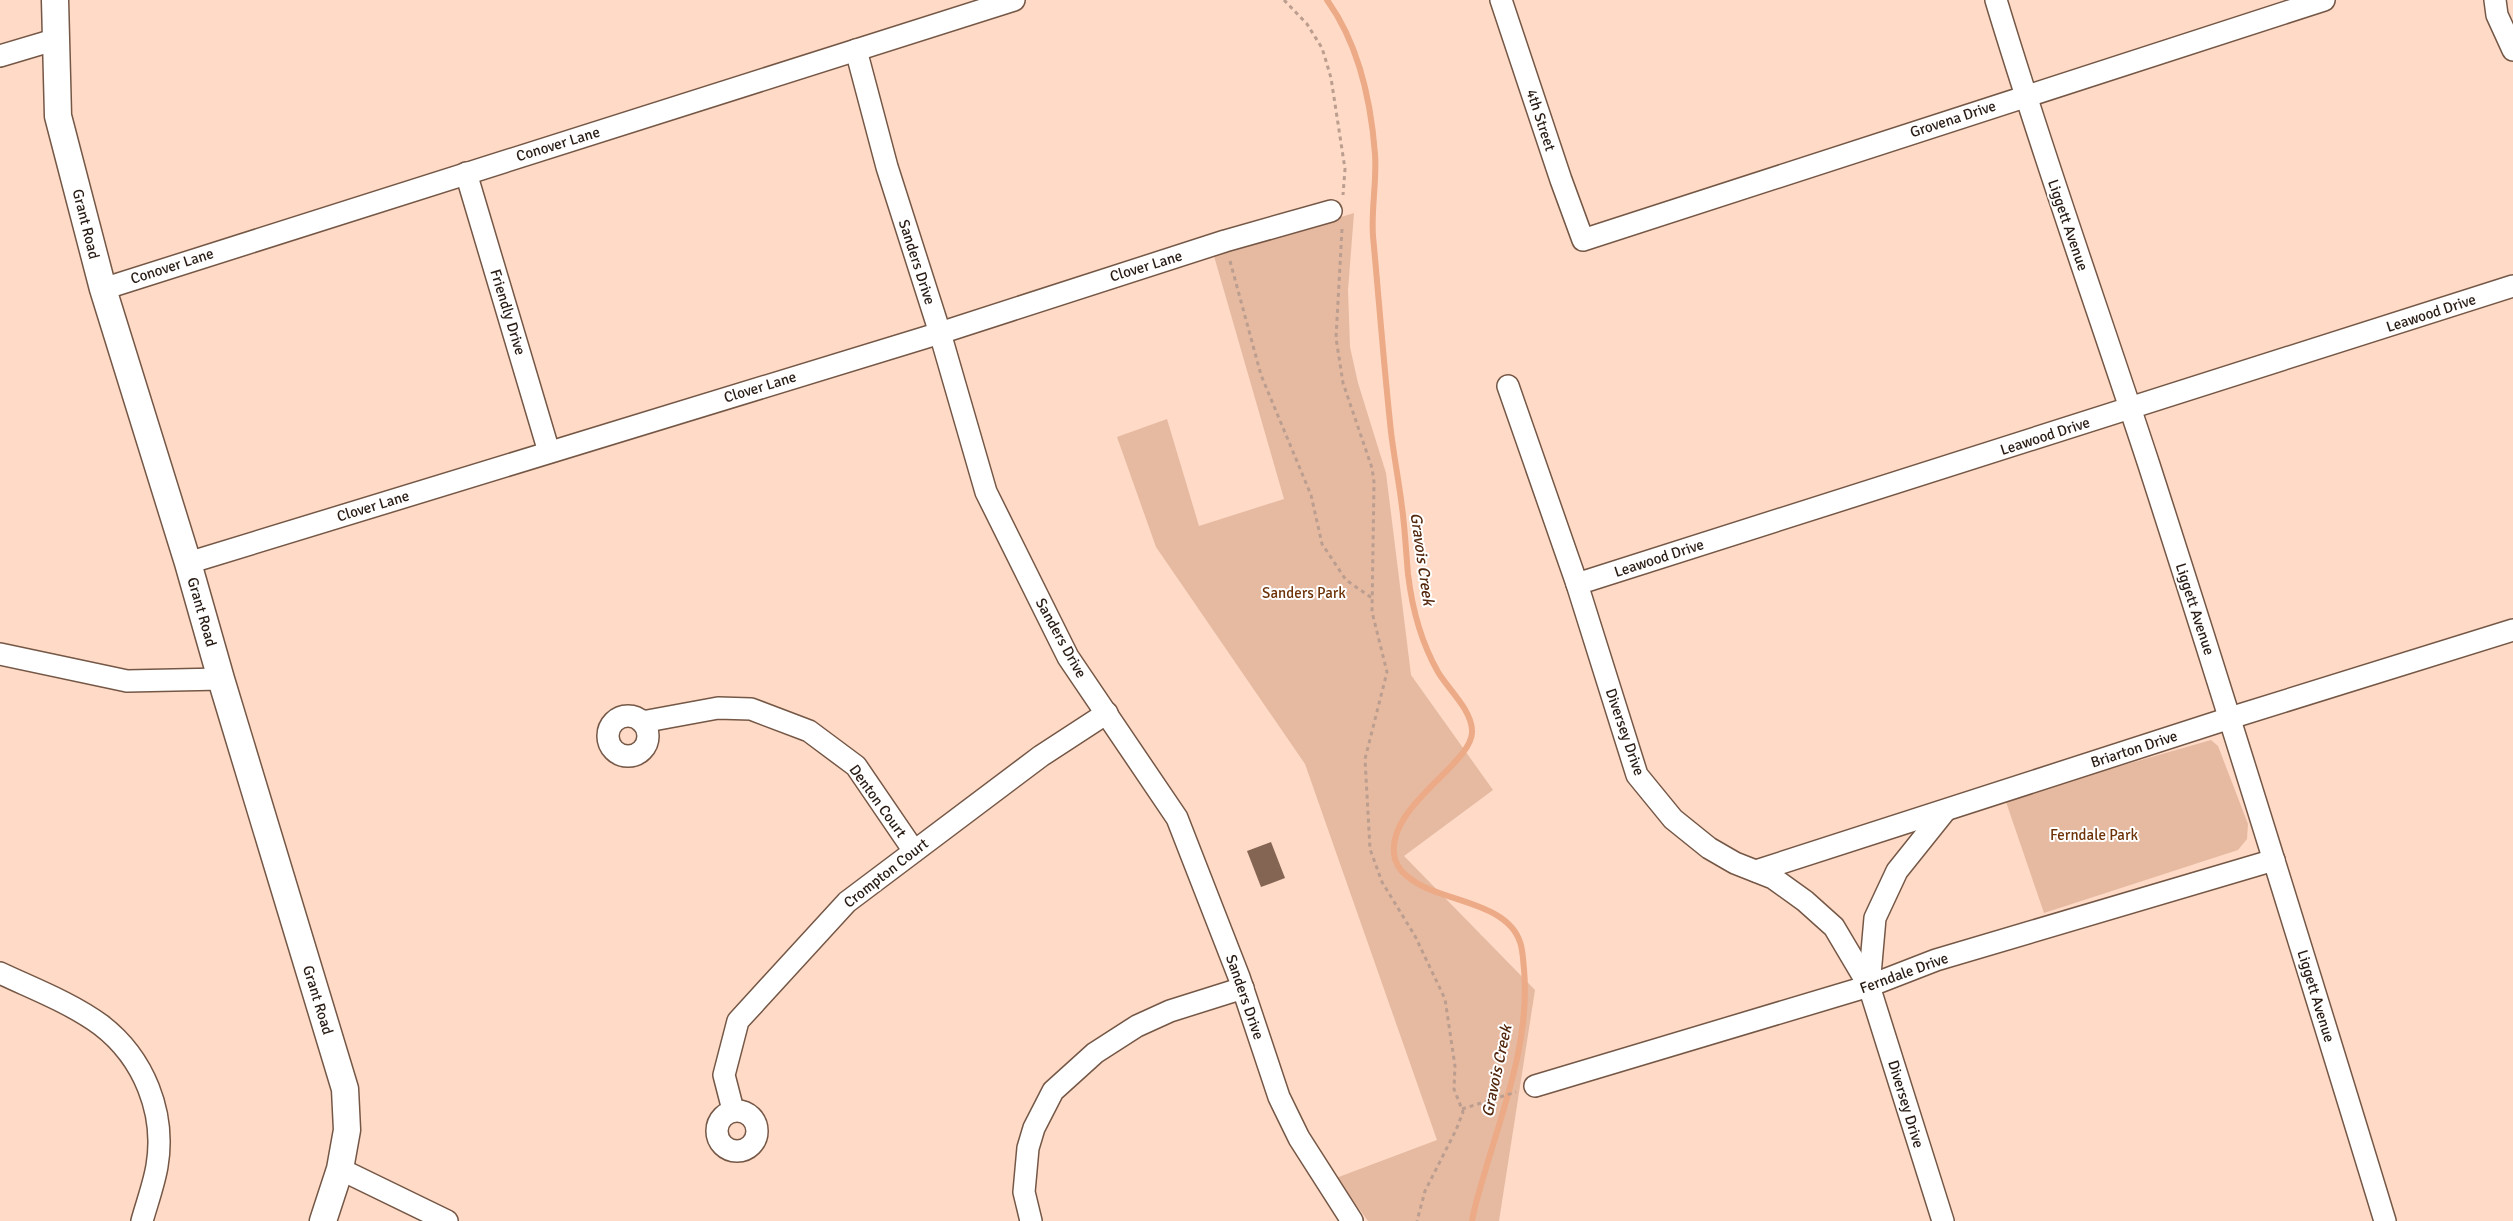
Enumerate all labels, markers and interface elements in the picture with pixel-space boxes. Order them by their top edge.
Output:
street label: 4th Street [1523,87,1559,153]
street label: Grovena Drive [1908,97,1998,141]
street label: Conover Lane [514,123,602,165]
street label: Liggett Avenue [2044,177,2092,273]
street label: Grant Road [69,187,103,261]
street label: Sanders Drive [895,217,939,307]
street label: Conover Lane [128,244,216,288]
street label: Clover Lane [1108,246,1184,286]
street label: Friendly Drive [486,267,530,357]
street label: Leawood Drive [2384,290,2478,336]
street label: Clover Lane [722,367,798,407]
street label: Leawood Drive [1998,413,2092,459]
street label: Clover Lane [335,486,411,526]
water label: Gravois Creek [1406,511,1439,609]
street label: Leawood Drive [1612,535,1706,581]
street label: Liggett Avenue [2172,561,2218,657]
street label: Grant Road [183,575,221,649]
park label: Sanders Park [1262,584,1346,602]
street label: Sanders Drive [1032,595,1090,681]
street label: Diversey Drive [1602,686,1648,778]
street label: Briarton Drive [2088,727,2180,771]
street label: Denton Court [845,761,911,841]
park label: Ferndale Park [2050,826,2138,844]
street label: Crompton Court [840,834,932,912]
street label: Liggett Avenue [2293,948,2339,1044]
street label: Ferndale Drive [1857,949,1951,997]
street label: Sanders Drive [1222,952,1268,1042]
street label: Grant Road [299,963,337,1037]
water label: Gravois Creek [1478,1021,1517,1119]
street label: Diversey Drive [1884,1058,1928,1150]

